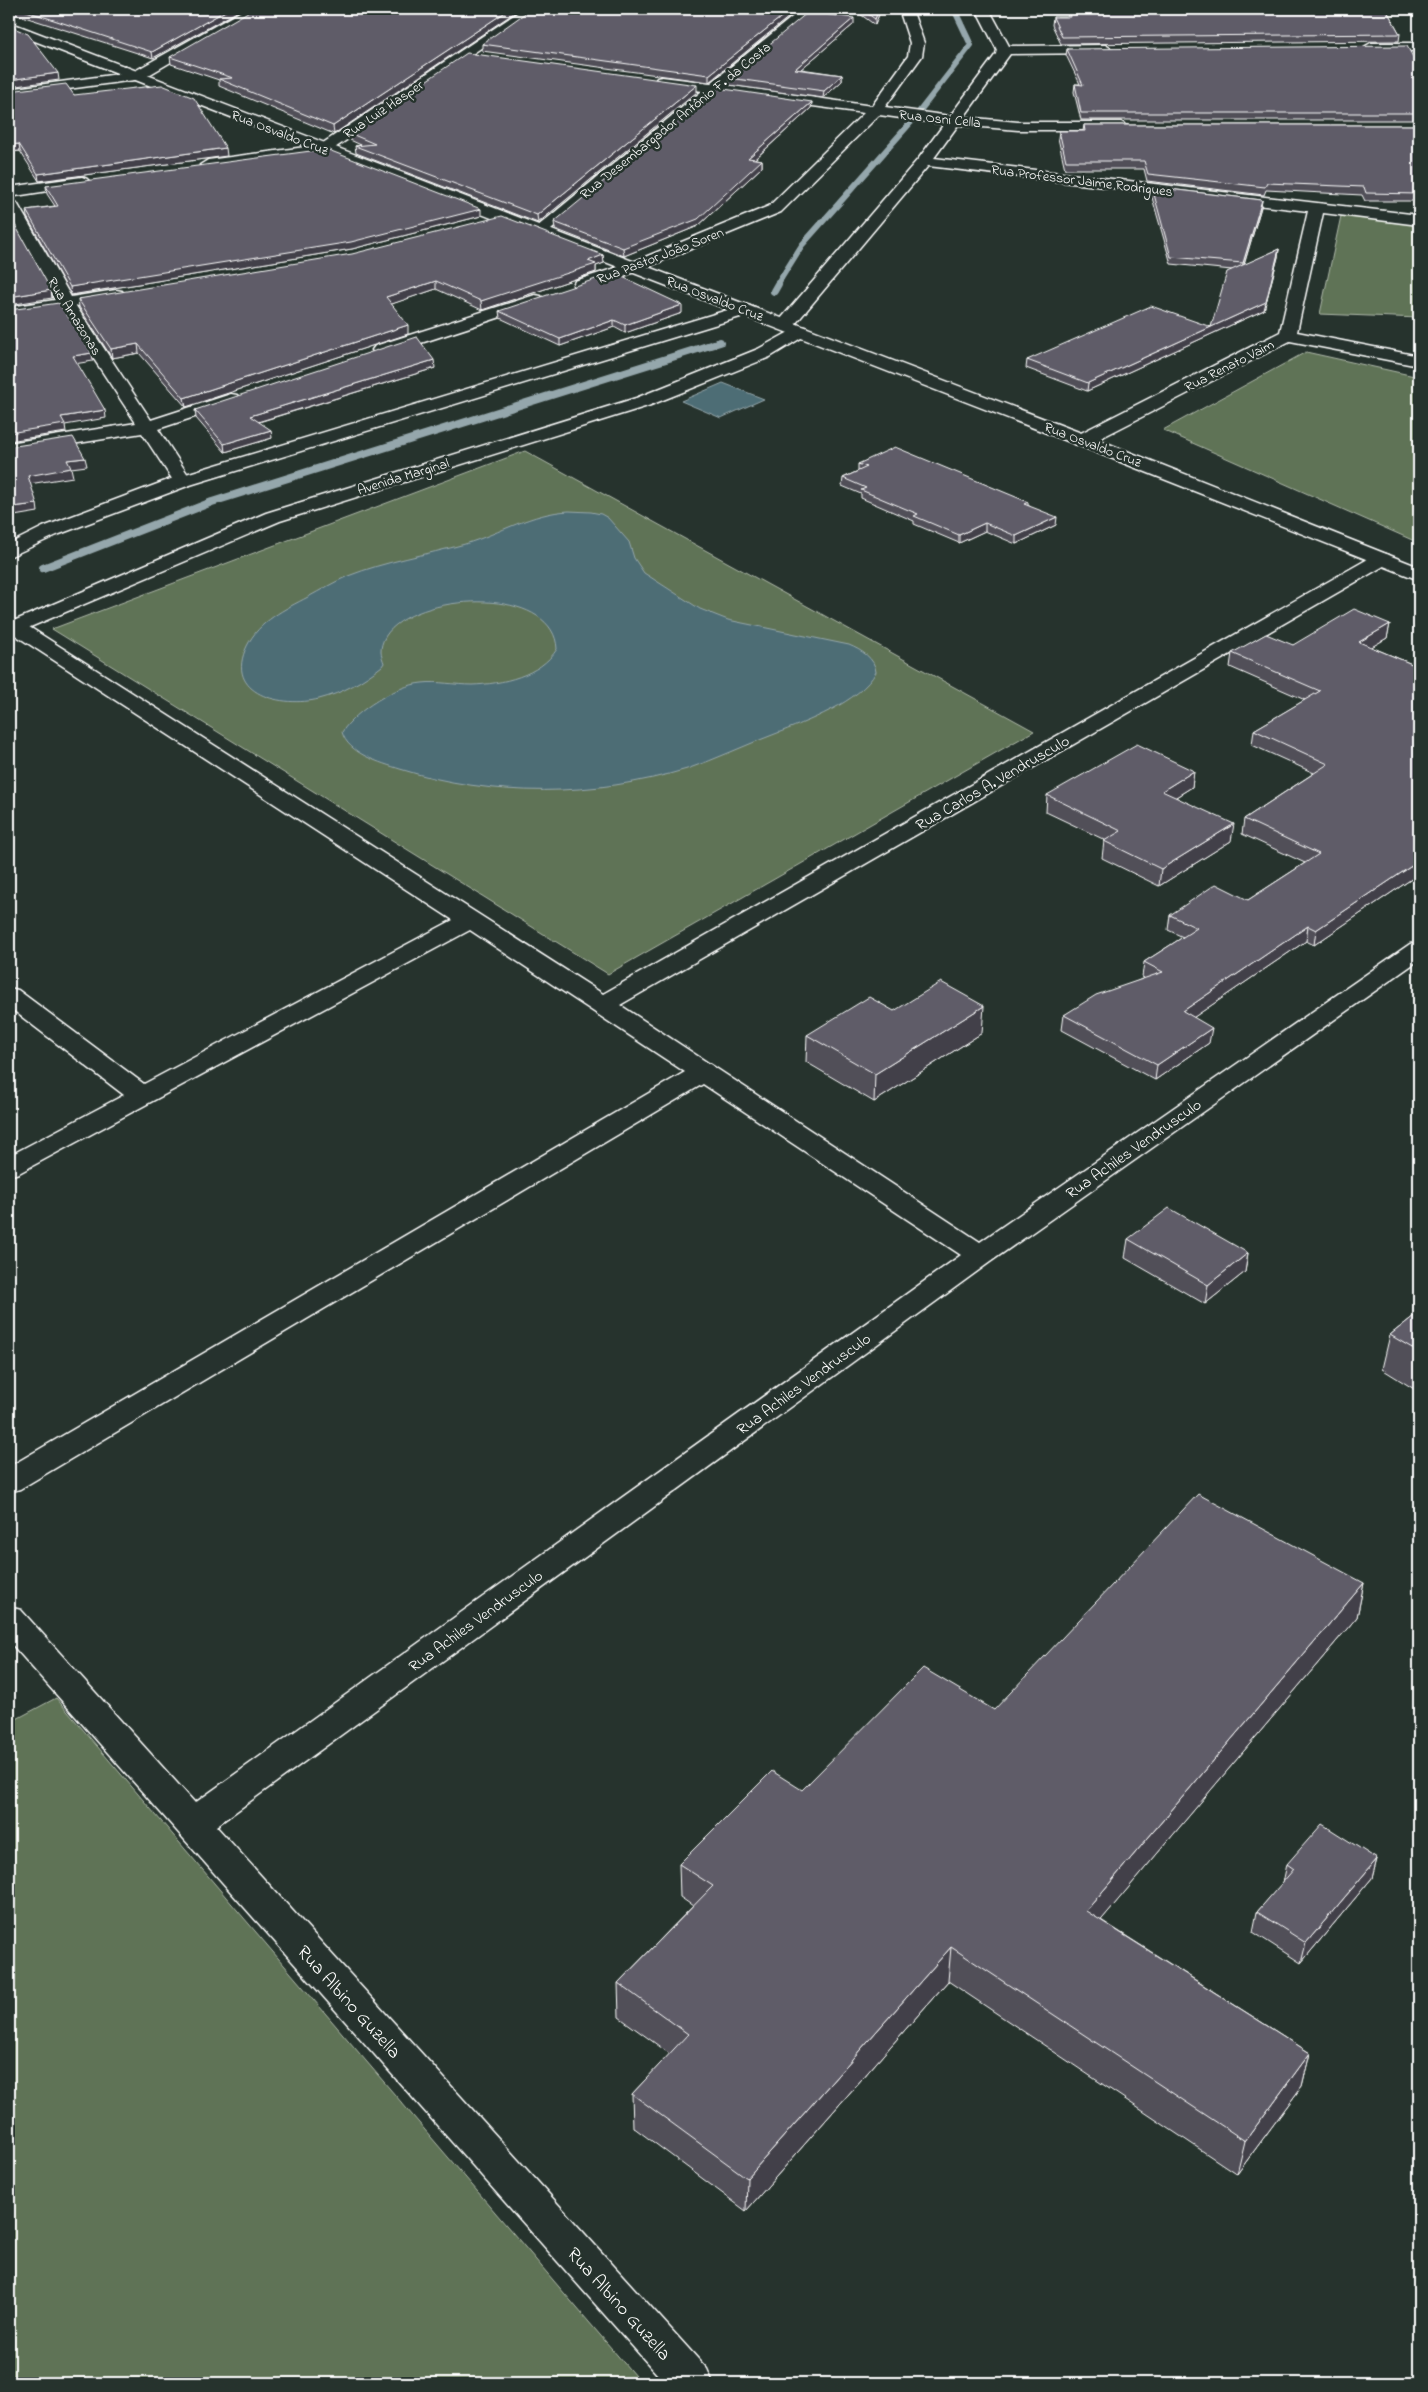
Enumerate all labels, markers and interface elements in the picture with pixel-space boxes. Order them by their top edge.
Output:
street label: Rua Desembargador Antônio F. da Costa [576,37,776,206]
street label: Rua Luiz Hasper [339,75,429,145]
street label: Rua Osvaldo Cruz [228,105,331,162]
street label: Rua Osni Cella [898,105,982,134]
street label: Rua Professor Jaime Rodrigues [990,160,1174,204]
street label: Rua Pastor João Soren [594,222,727,290]
street label: Rua Osvaldo Cruz [663,271,766,328]
street label: Rua Amazonas [41,274,106,360]
street label: Rua Renato Vaim [1181,335,1278,398]
street label: Rua Osvaldo Cruz [1041,417,1144,474]
street label: Avenida Marginal [355,453,452,502]
street label: Rua Carlos A. Vendrusculo [912,730,1074,838]
street label: Rua Achiles Vendrusculo [1061,1094,1207,1206]
street label: Rua Achiles Vendrusculo [732,1328,876,1442]
street label: Rua Achiles Vendrusculo [404,1565,548,1679]
street label: Rua Albino Guzella [290,1940,407,2065]
street label: Rua Albino Guzella [560,2242,677,2367]

